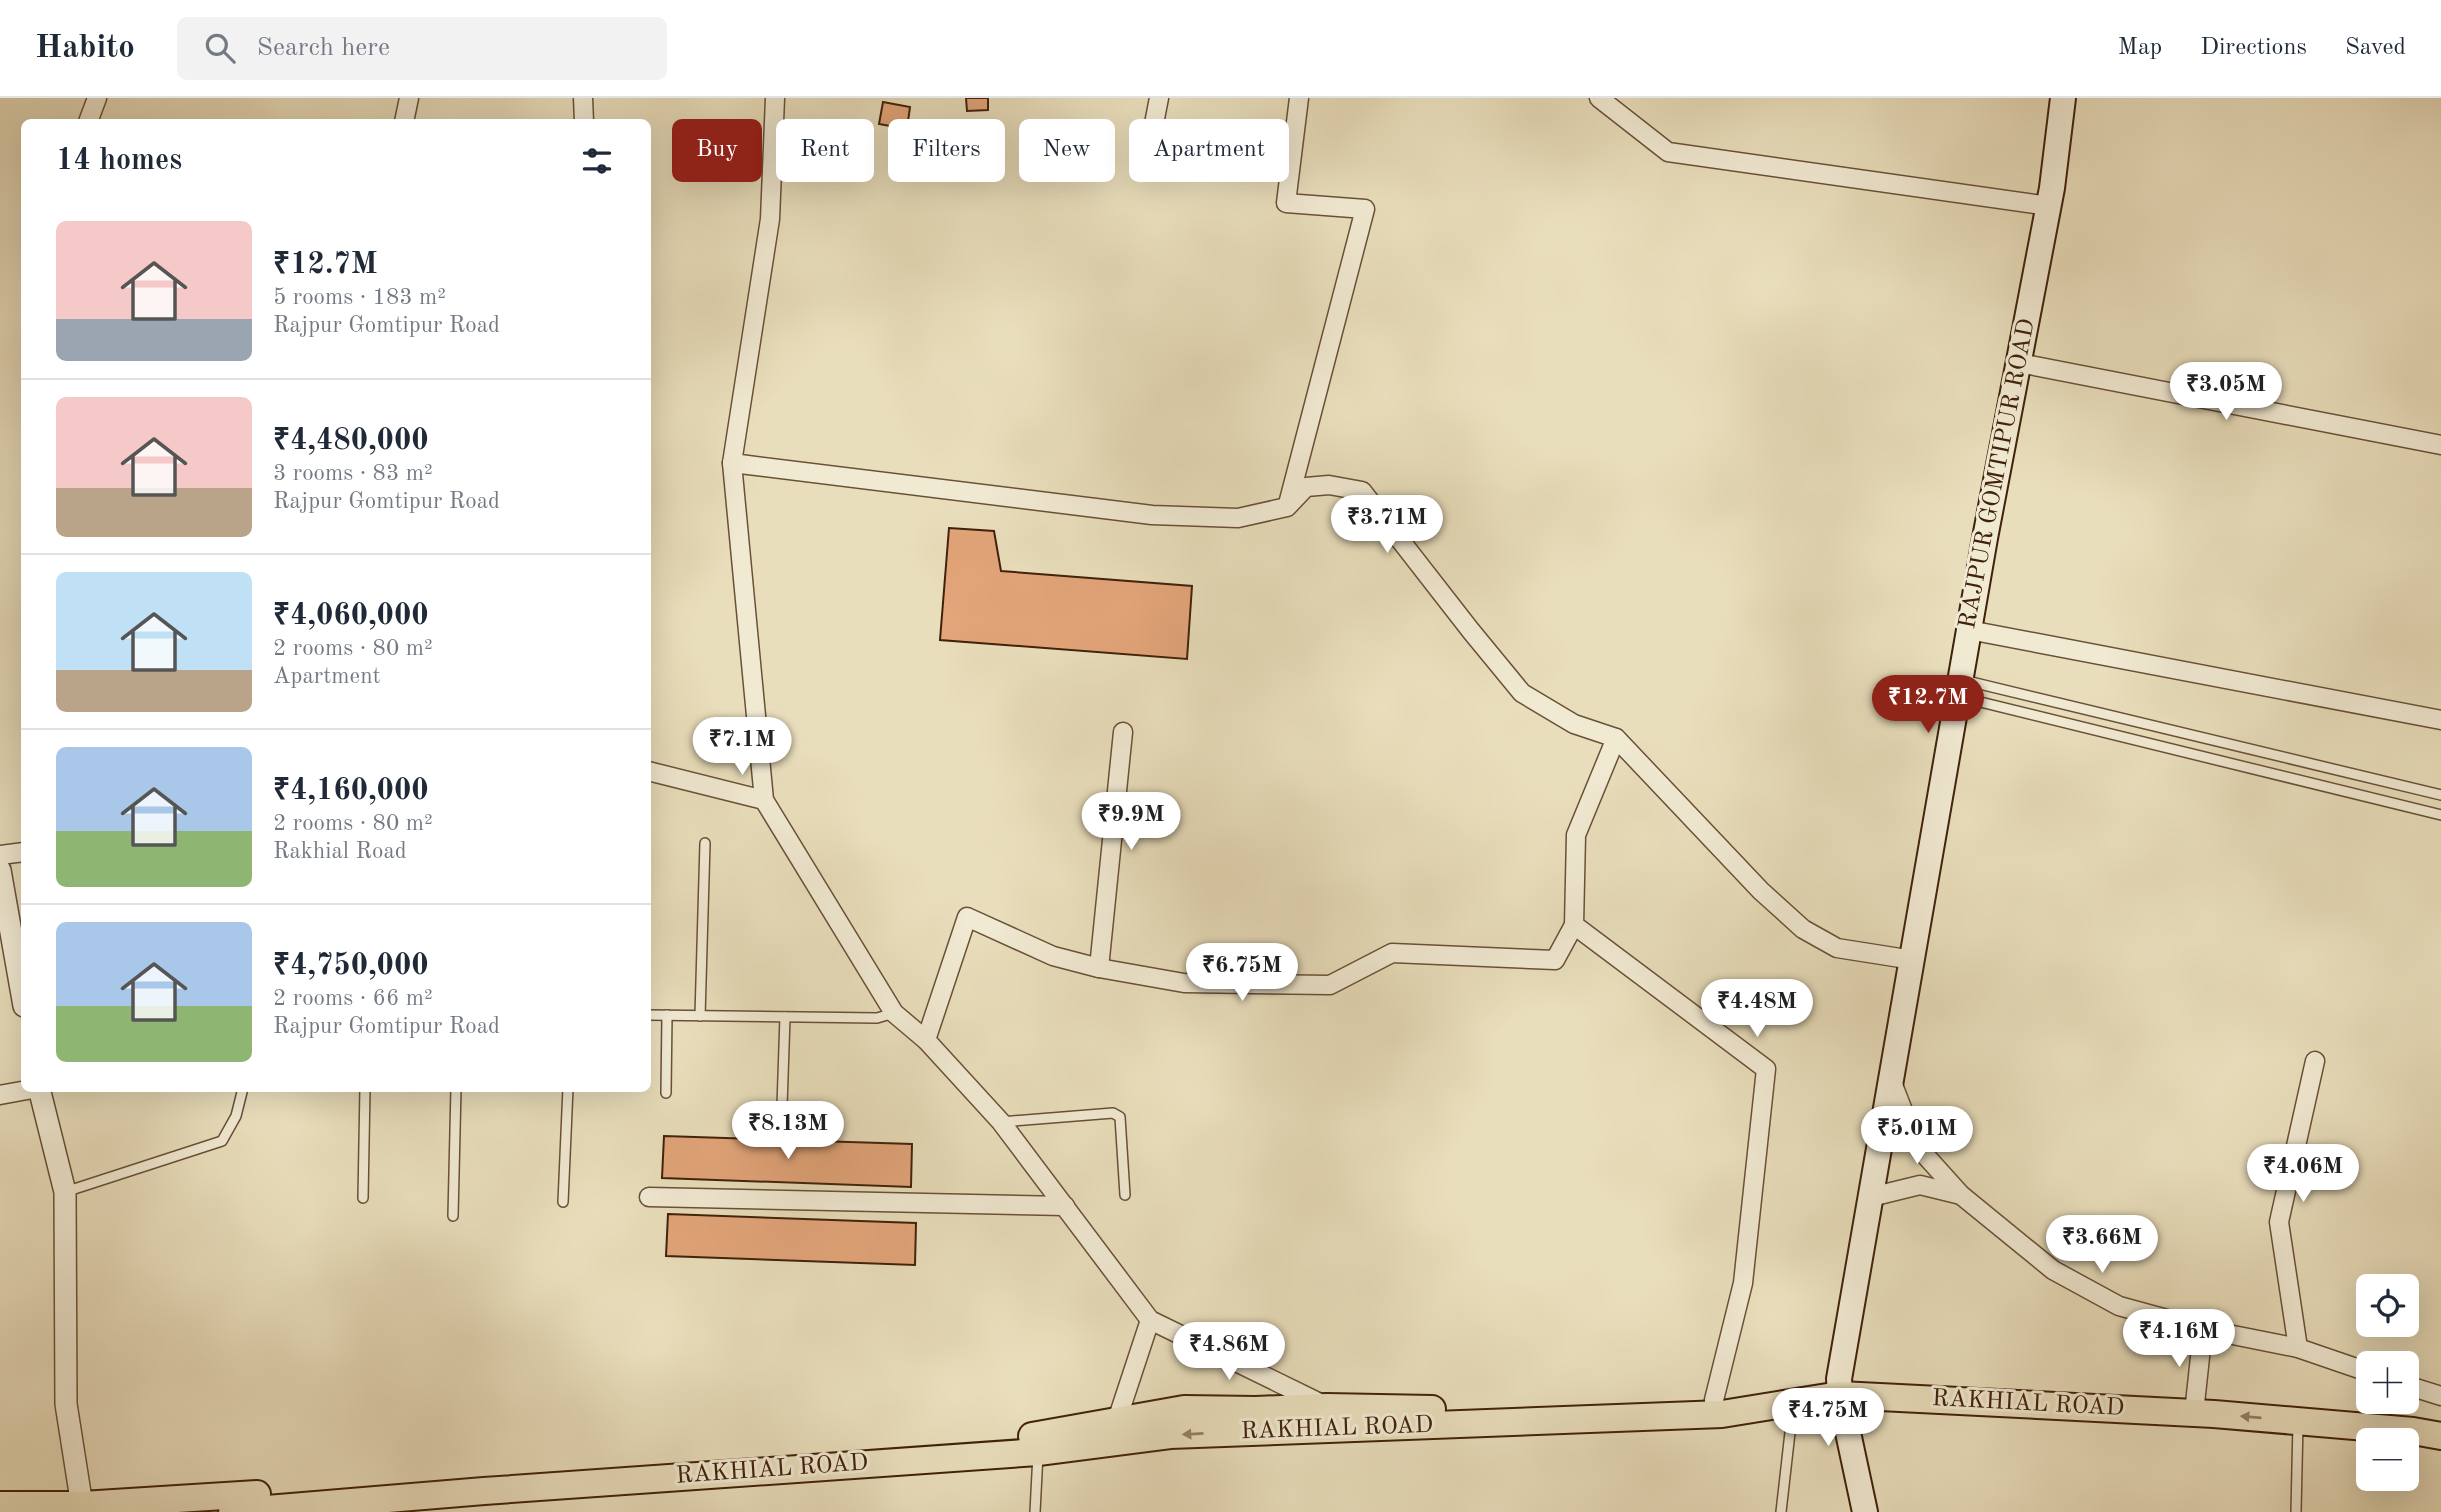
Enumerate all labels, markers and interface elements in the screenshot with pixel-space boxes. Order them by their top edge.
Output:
search box [177,17,667,80]
icon: search [201,29,239,67]
text: Habito [35,32,135,65]
text: Search here [257,35,390,61]
text: Map [2118,36,2162,60]
text: Directions [2200,36,2307,60]
text: Saved [2345,36,2406,60]
chip: Buy [672,119,762,182]
chip: Rent [776,119,874,182]
chip: Filters [888,119,1005,182]
chip: New [1019,119,1115,182]
chip: Apartment [1129,119,1289,182]
icon: filters [578,142,616,180]
text: 14 homes [56,146,182,176]
icon: home [112,249,196,333]
text: ₹12.7M [273,250,377,280]
text: 5 rooms · 183 m² [273,286,446,309]
text: Rajpur Gomtipur Road [273,314,500,337]
street label: RAJPUR GOMTIPUR ROAD [1956,317,2040,631]
pin: ₹3.05M [2169,362,2283,422]
text: ₹3.05M [2186,373,2266,396]
icon: home [112,425,196,509]
text: ₹4,480,000 [273,426,429,456]
text: 3 rooms · 83 m² [273,462,433,485]
text: Rajpur Gomtipur Road [273,490,500,513]
pin: ₹3.71M [1330,496,1444,555]
text: ₹3.71M [1347,506,1427,529]
icon: home [112,600,196,684]
text: ₹4,060,000 [273,601,429,631]
text: 2 rooms · 80 m² [273,637,433,660]
text: Apartment [273,665,381,688]
pin: ₹12.7M [1871,676,1985,735]
text: ₹12.7M [1888,686,1968,709]
pin: ₹7.1M [693,718,791,777]
text: ₹7.1M [709,728,775,751]
icon: home [112,775,196,859]
text: ₹4,160,000 [273,776,429,806]
pin: ₹9.9M [1082,792,1180,852]
text: ₹9.9M [1098,803,1164,826]
text: 2 rooms · 80 m² [273,812,433,835]
text: Rakhial Road [273,840,407,863]
pin: ₹6.75M [1185,944,1299,1003]
icon: home [112,950,196,1034]
text: ₹4,750,000 [273,951,429,981]
text: ₹6.75M [1202,954,1282,977]
pin: ₹4.48M [1700,979,1814,1039]
text: 2 rooms · 66 m² [273,987,433,1010]
text: ₹4.48M [1717,990,1797,1013]
text: Rajpur Gomtipur Road [273,1015,500,1038]
pin: ₹8.13M [731,1102,845,1161]
pin: ₹5.01M [1860,1107,1974,1166]
text: ₹8.13M [748,1112,828,1135]
text: ₹5.01M [1877,1117,1957,1140]
pin: ₹4.06M [2246,1144,2360,1204]
text: ₹4.06M [2263,1155,2343,1178]
pin: ₹3.66M [2045,1216,2159,1275]
text: ₹3.66M [2062,1226,2142,1249]
map controls [2356,1274,2419,1491]
button: locate [2356,1274,2419,1337]
pin: ₹4.16M [2122,1310,2236,1369]
text: ₹4.16M [2139,1320,2219,1343]
pin: ₹4.86M [1172,1322,1286,1382]
text: ₹4.86M [1189,1333,1269,1356]
button: + [2356,1351,2419,1414]
street label: RAKHIAL ROAD [1931,1387,2125,1421]
pin: ₹4.75M [1771,1388,1885,1448]
text: ₹4.75M [1788,1399,1868,1422]
one-way arrow [2240,1411,2262,1422]
street label: RAKHIAL ROAD [1240,1414,1434,1444]
one-way arrow [1182,1428,1204,1439]
button: − [2356,1428,2419,1491]
street label: RAKHIAL ROAD [675,1451,869,1489]

